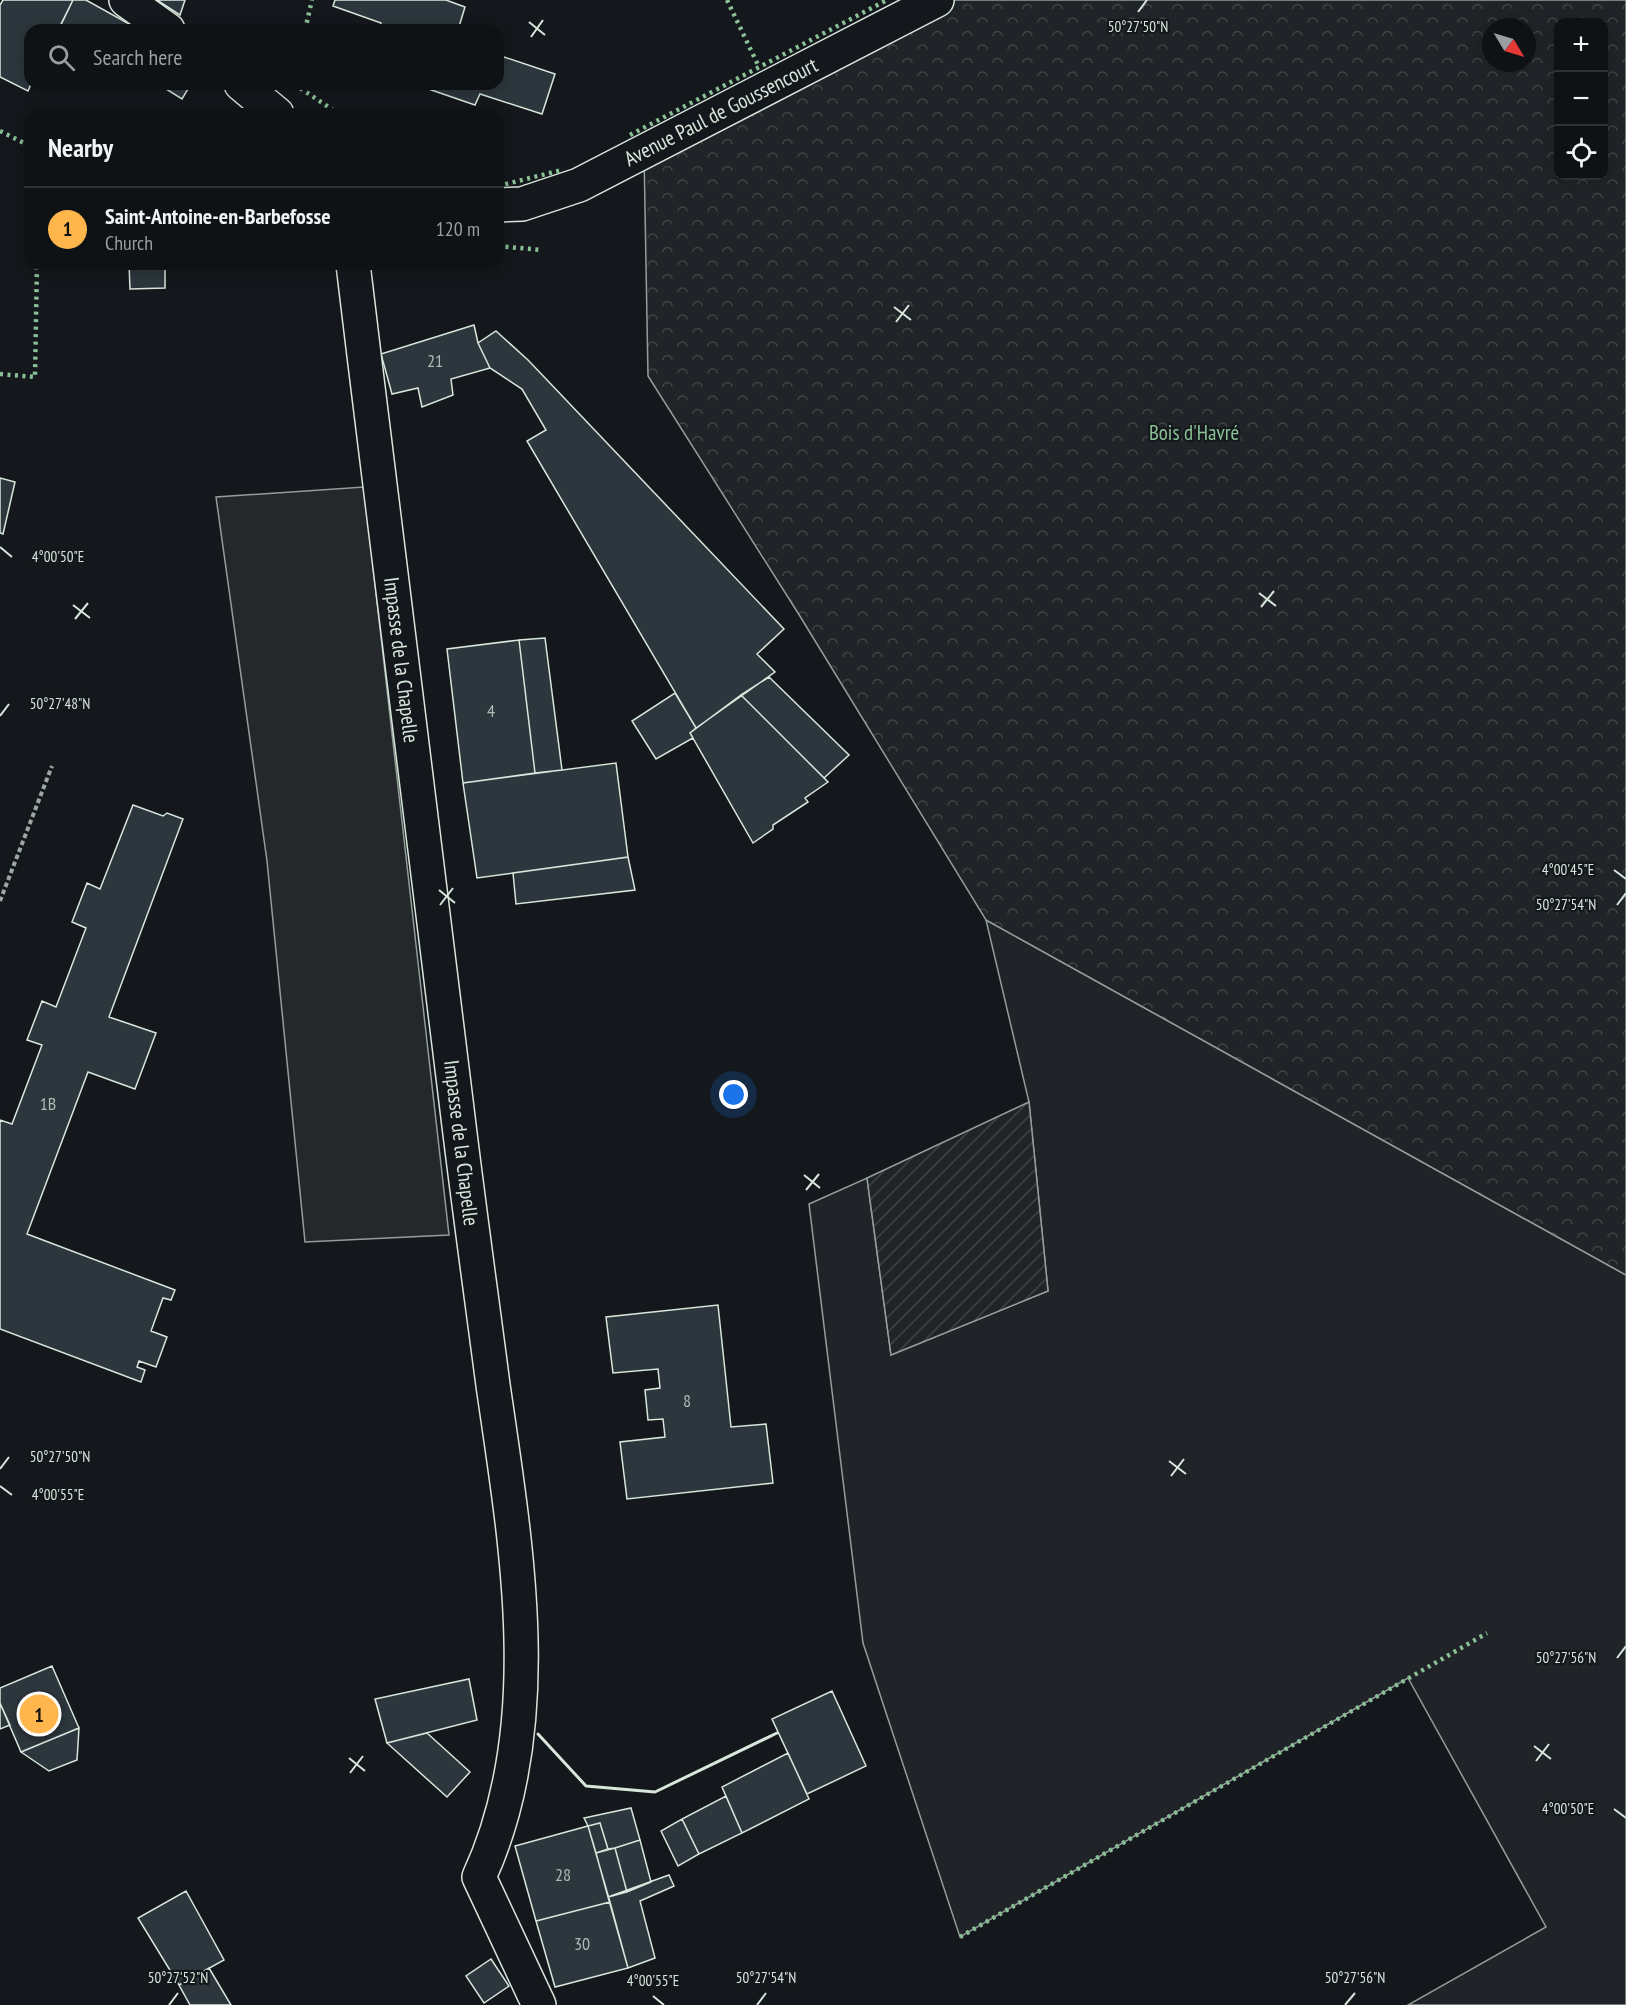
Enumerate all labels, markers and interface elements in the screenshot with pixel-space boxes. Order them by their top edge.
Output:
text: 50°27'50"N [1108,17,1168,36]
north arrow [1482,18,1536,72]
map controls [1554,18,1608,180]
button: + [1554,18,1608,72]
search box [24,24,504,90]
icon: search [45,41,78,74]
text: Search here [93,43,182,71]
street label: Avenue Paul de Goussencourt [620,51,822,172]
button: − [1554,72,1608,126]
button: locate [1554,126,1608,180]
text: Nearby [48,131,113,164]
text: Saint-Antoine-en-Barbefosse [105,202,331,230]
text: 1 [63,216,72,242]
text: 120 m [436,216,480,242]
text: Church [105,230,153,256]
house number: 21 [427,349,443,372]
park label: Bois d'Havré [1149,419,1239,446]
text: 4°00'50"E [32,547,84,566]
street label: Impasse de la Chapelle [378,575,425,744]
text: 50°27'48"N [30,694,90,713]
house number: 4 [487,699,495,722]
text: 4°00'45"E [1542,860,1594,879]
text: 50°27'54"N [1536,895,1596,914]
street label: Impasse de la Chapelle [438,1058,485,1227]
your location [719,1080,748,1109]
house number: 1B [40,1092,56,1115]
house number: 8 [683,1389,691,1412]
text: 50°27'50"N [30,1447,90,1466]
text: 4°00'55"E [32,1485,84,1504]
text: 50°27'56"N [1536,1648,1596,1667]
pin: 1 [20,1692,58,1736]
text: 4°00'50"E [1542,1799,1594,1818]
house number: 28 [555,1863,571,1886]
house number: 30 [574,1932,590,1955]
text: 50°27'52"N [148,1968,208,1987]
text: 50°27'54"N [736,1968,796,1987]
text: 50°27'56"N [1325,1968,1385,1987]
text: 4°00'55"E [627,1971,679,1990]

